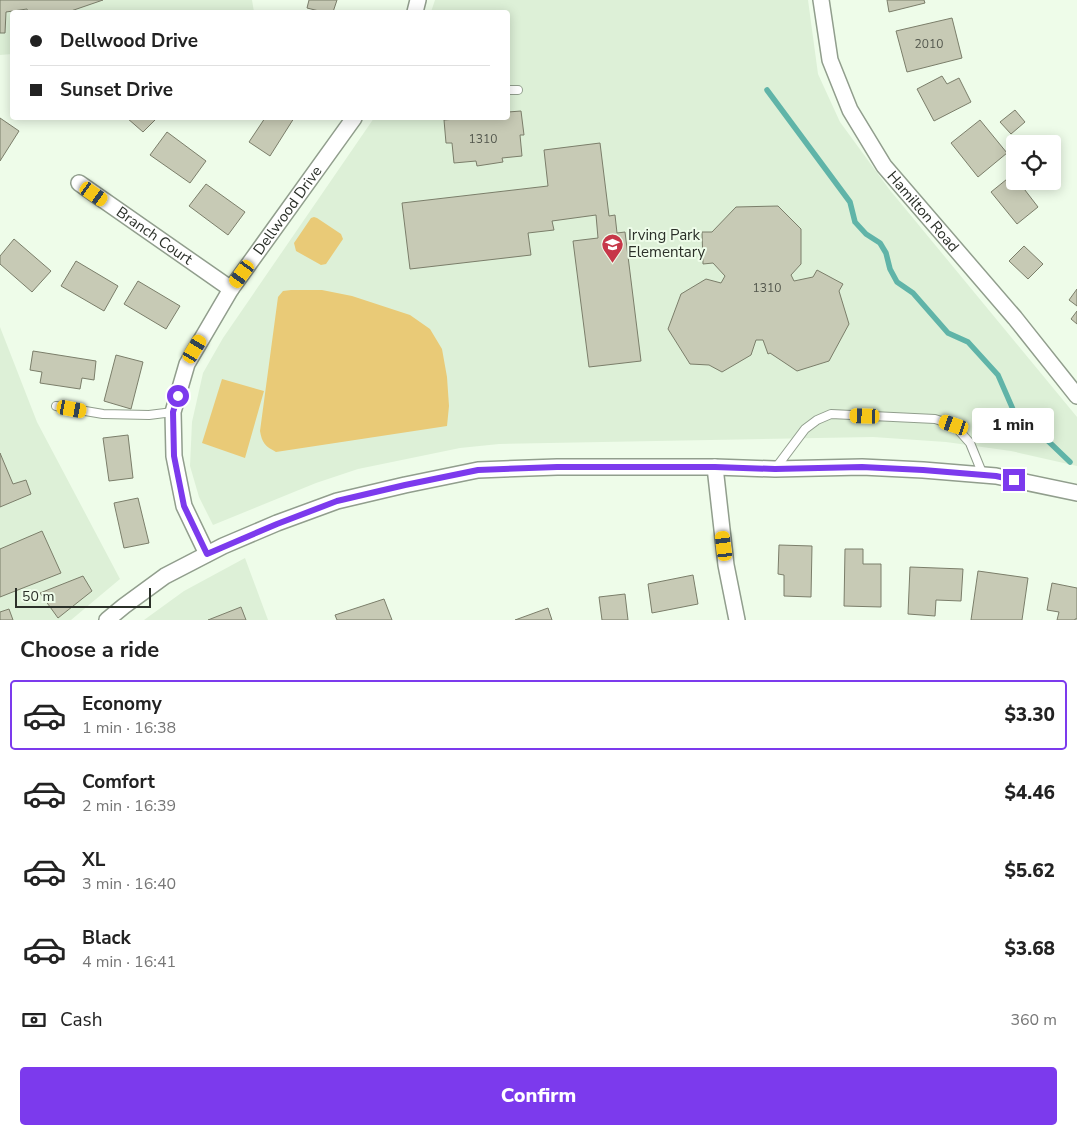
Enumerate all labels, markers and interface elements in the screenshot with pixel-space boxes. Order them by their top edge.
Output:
text: Dellwood Drive [60,28,198,54]
house number: 2010 [915,36,943,52]
text: Sunset Drive [60,77,173,103]
house number: 1310 [469,131,497,147]
map controls [1006,135,1061,190]
button: locate [1006,135,1061,190]
street label: Dellwood Drive [249,162,326,259]
street label: Hamilton Road [883,167,964,256]
car [77,179,110,209]
street label: Branch Court [112,202,197,270]
place label: Irving Park Elementary [628,225,705,262]
school or university icon: Irving Park Elementary [600,232,624,263]
car [227,257,256,291]
house number: 1310 [753,280,781,296]
car [180,332,209,366]
route start [167,385,189,407]
car [55,399,88,419]
car [849,408,880,424]
callout: 1 min [973,408,1055,442]
car [937,413,970,437]
text: 1 min [992,414,1034,436]
route end [1003,469,1025,491]
car [714,530,733,562]
scale bar [15,585,151,608]
text: 50 m [22,587,54,606]
text: Choose a ride [20,635,159,665]
text: Economy [82,691,162,717]
icon: car [22,693,67,738]
text: $3.30 [1004,702,1055,728]
text: 1 min · 16:38 [82,717,176,739]
text: Comfort [82,769,155,795]
icon: car [22,771,67,816]
text: $4.46 [1004,780,1055,806]
text: 2 min · 16:39 [82,795,176,817]
text: XL [82,847,105,873]
icon: car [22,849,67,894]
text: $5.62 [1004,858,1055,884]
text: 3 min · 16:40 [82,873,176,895]
text: Black [82,925,131,951]
icon: car [22,927,67,972]
text: $3.68 [1004,936,1055,962]
text: 4 min · 16:41 [82,951,176,973]
icon: cash [20,1006,48,1034]
text: Cash [60,1007,102,1033]
text: 360 m [1010,1009,1057,1031]
button: Confirm [20,1067,1057,1125]

